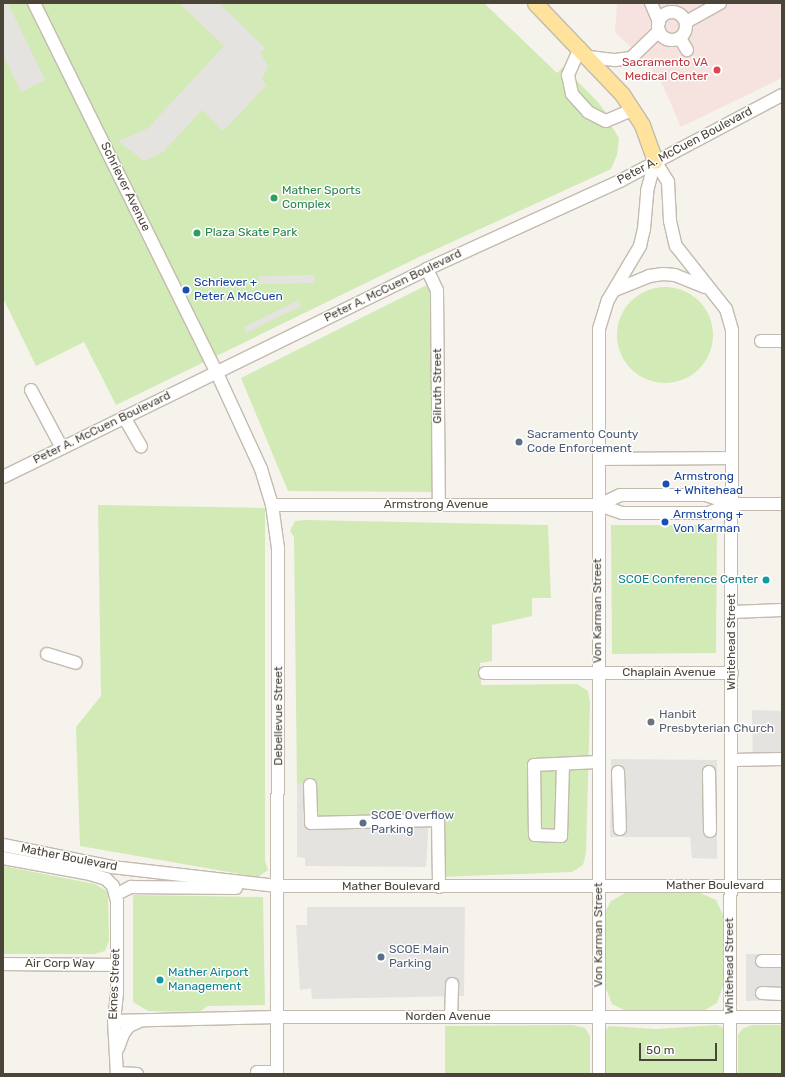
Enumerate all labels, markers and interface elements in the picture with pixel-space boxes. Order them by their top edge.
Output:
place label: Sacramento VA Medical Center [622,56,708,84]
marker: Sacramento VA Medical Center [711,64,723,76]
street label: Peter A. McCuen Boulevard [615,104,755,188]
street label: Schriever Avenue [97,140,153,234]
place label: Mather Sports Complex [282,184,361,212]
marker: Mather Sports Complex [269,193,279,203]
place label: Plaza Skate Park [205,226,297,240]
marker: Plaza Skate Park [192,228,202,238]
street label: Peter A. McCuen Boulevard [322,246,464,326]
place label: Schriever + Peter A McCuen [194,276,284,304]
marker: Schriever + Peter A McCuen [181,285,191,295]
street label: Gilruth Street [431,348,445,424]
street label: Peter A. McCuen Boulevard [31,388,173,468]
place label: Sacramento County Code Enforcement [527,428,638,456]
marker: Sacramento County Code Enforcement [514,437,524,447]
place label: Armstrong + Whitehead [674,470,743,498]
marker: Armstrong + Whitehead [661,479,671,489]
street label: Armstrong Avenue [384,498,488,512]
place label: Armstrong + Von Karman [673,508,743,536]
marker: Armstrong + Von Karman [660,517,670,527]
street label: Von Karman Street [591,559,605,663]
place label: SCOE Conference Center [618,573,758,587]
marker: SCOE Conference Center [761,575,771,585]
street label: Whitehead Street [725,594,739,690]
street label: Debellevue Street [272,666,286,766]
street label: Chaplain Avenue [622,666,716,680]
place label: Hanbit Presbyterian Church [659,708,774,736]
marker: Hanbit Presbyterian Church [646,717,656,727]
place label: SCOE Overflow Parking [371,809,454,837]
marker: SCOE Overflow Parking [358,818,368,828]
street label: Mather Boulevard [19,842,119,874]
street label: Mather Boulevard [666,879,764,893]
street label: Mather Boulevard [342,880,440,894]
street label: Von Karman Street [592,883,606,987]
street label: Whitehead Street [723,918,737,1014]
place label: SCOE Main Parking [389,943,449,971]
street label: Eknes Street [107,948,123,1020]
marker: SCOE Main Parking [376,952,386,962]
street label: Air Corp Way [25,957,95,971]
place label: Mather Airport Management [168,966,249,994]
marker: Mather Airport Management [155,975,165,985]
street label: Norden Avenue [405,1010,491,1024]
scale bar [641,1035,719,1061]
text: 50 m [646,1043,674,1057]

